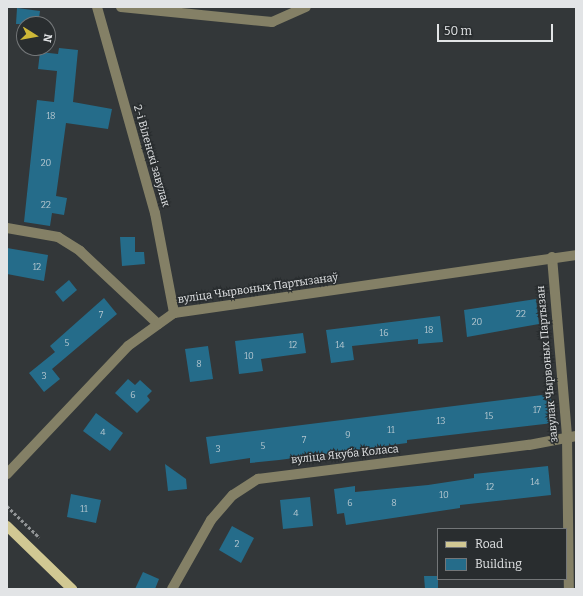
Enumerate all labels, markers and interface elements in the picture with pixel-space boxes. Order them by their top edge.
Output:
north arrow [16,16,56,56]
scale bar [439,16,555,42]
text: 50 m [444,24,472,38]
text: N [40,33,54,44]
street label: 2-і Віленскі завулак [130,103,172,209]
house number: 18 [46,111,56,121]
house number: 20 [41,158,51,168]
house number: 22 [41,200,51,210]
house number: 12 [33,262,41,272]
street label: вуліца Чырвоных Партызанаў [177,271,339,307]
street label: завулак Чырвоных Партызан [535,285,561,443]
house number: 22 [516,309,526,319]
house number: 7 [99,310,103,320]
house number: 20 [472,317,482,327]
house number: 18 [424,325,434,335]
house number: 16 [380,328,388,338]
house number: 5 [65,338,69,348]
house number: 12 [289,340,297,350]
house number: 14 [336,340,344,350]
house number: 10 [244,351,254,361]
house number: 8 [196,359,202,369]
house number: 3 [41,371,47,381]
house number: 6 [130,390,136,400]
house number: 17 [533,405,541,415]
house number: 15 [485,411,493,421]
house number: 13 [437,416,445,426]
house number: 11 [387,425,395,435]
house number: 4 [100,427,106,437]
house number: 9 [345,430,351,440]
house number: 7 [302,435,306,445]
house number: 5 [261,441,265,451]
street label: вуліца Якуба Коласа [291,443,399,467]
house number: 3 [215,444,221,454]
house number: 14 [531,477,539,487]
house number: 12 [486,482,494,492]
house number: 10 [439,490,449,500]
house number: 6 [347,498,353,508]
house number: 8 [391,498,397,508]
house number: 11 [80,504,88,514]
house number: 4 [293,508,299,518]
legend [437,528,567,580]
text: Road [475,537,503,551]
house number: 2 [235,539,239,549]
text: Building [475,557,522,571]

